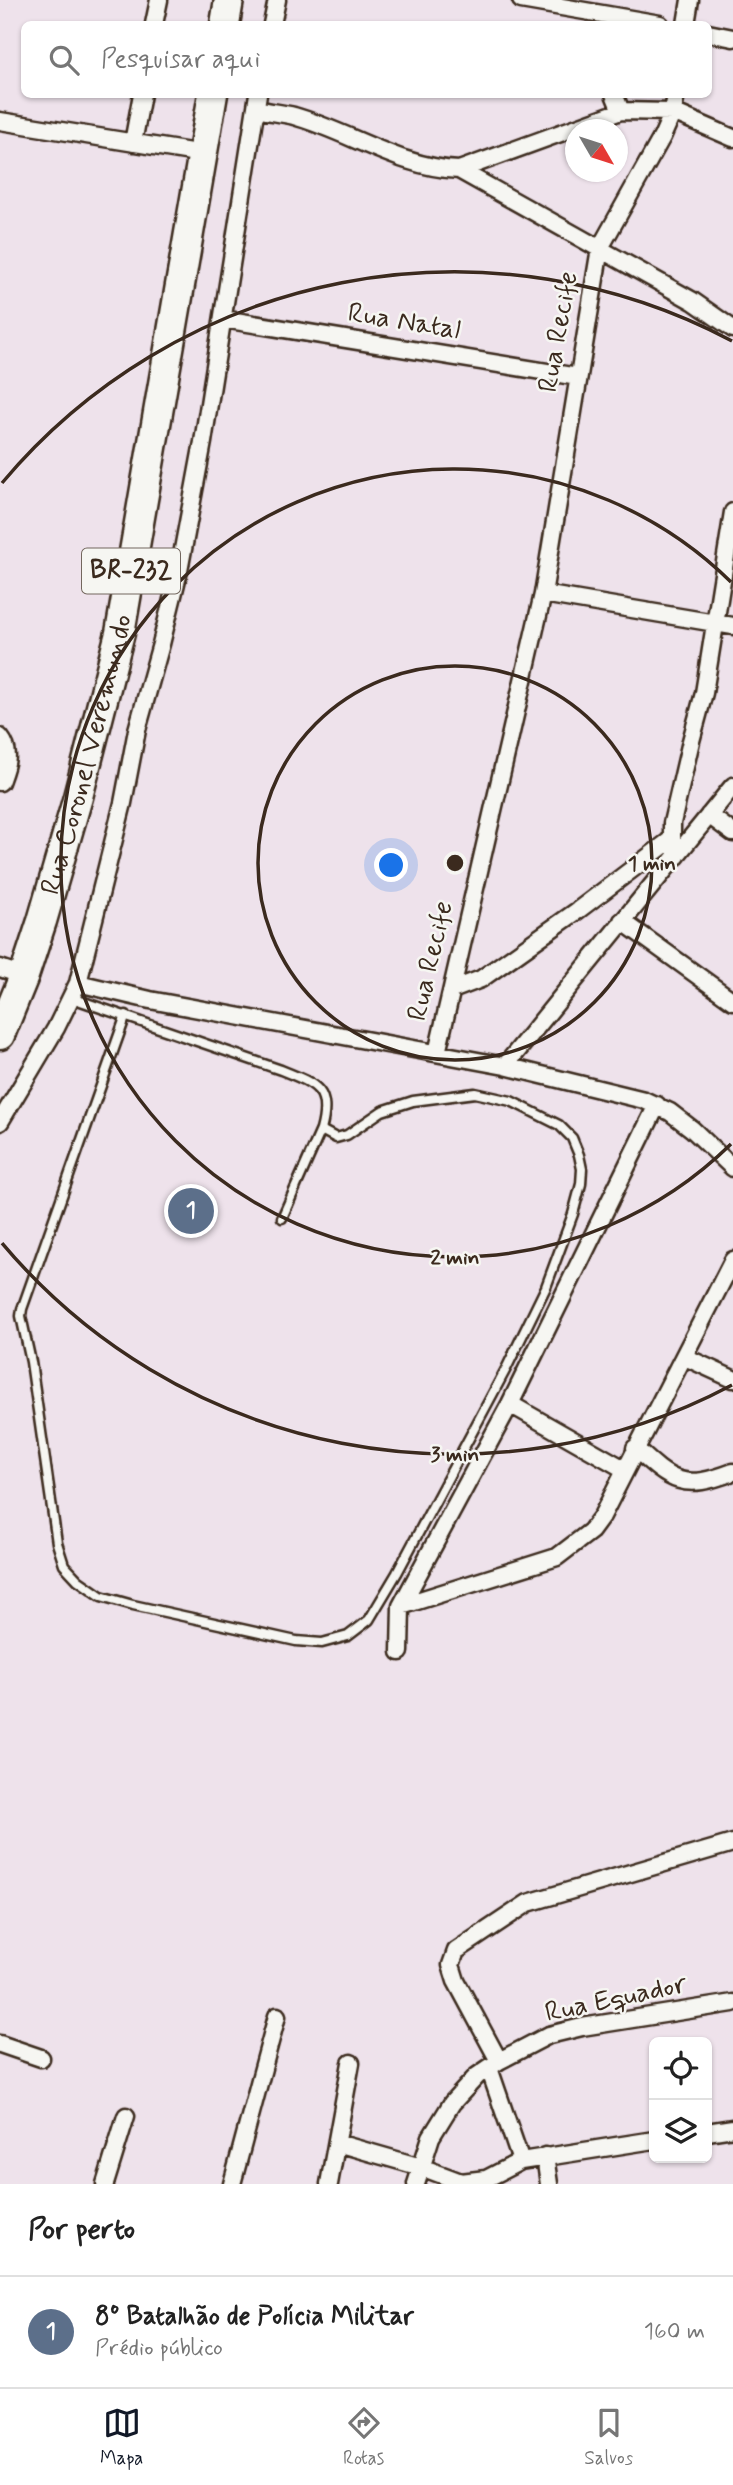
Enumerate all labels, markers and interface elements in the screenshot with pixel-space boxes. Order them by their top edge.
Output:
search box [21,21,712,98]
icon: search [45,41,83,79]
text: Pesquisar aqui [101,43,260,77]
north arrow [565,119,628,182]
street label: Rua Recife [530,269,588,395]
street label: Rua Natal [345,295,463,349]
road number: BR-232 [82,548,180,594]
street label: Rua Coronel Veremundo [32,612,141,899]
your location [374,848,408,882]
text: 1 min [628,850,676,878]
centre of rings [443,851,467,875]
street label: Rua Recife [399,897,463,1025]
pin: 1 [168,1185,214,1237]
text: 2 min [430,1244,480,1272]
text: 3 min [431,1441,479,1469]
street label: Rua Equador [542,1966,691,2032]
map controls [649,2037,712,2163]
button: locate [649,2037,712,2100]
button: layers [649,2100,712,2163]
text: Por perto [28,2210,135,2249]
text: 8º Batalhão de Polícia Militar [95,2300,414,2334]
text: 1 [46,2317,56,2347]
text: 160 m [644,2317,705,2347]
text: Prédio público [95,2334,223,2364]
tab: Mapa [100,2404,143,2471]
tab: Rotas [343,2404,384,2471]
tab: Salvos [584,2404,633,2471]

